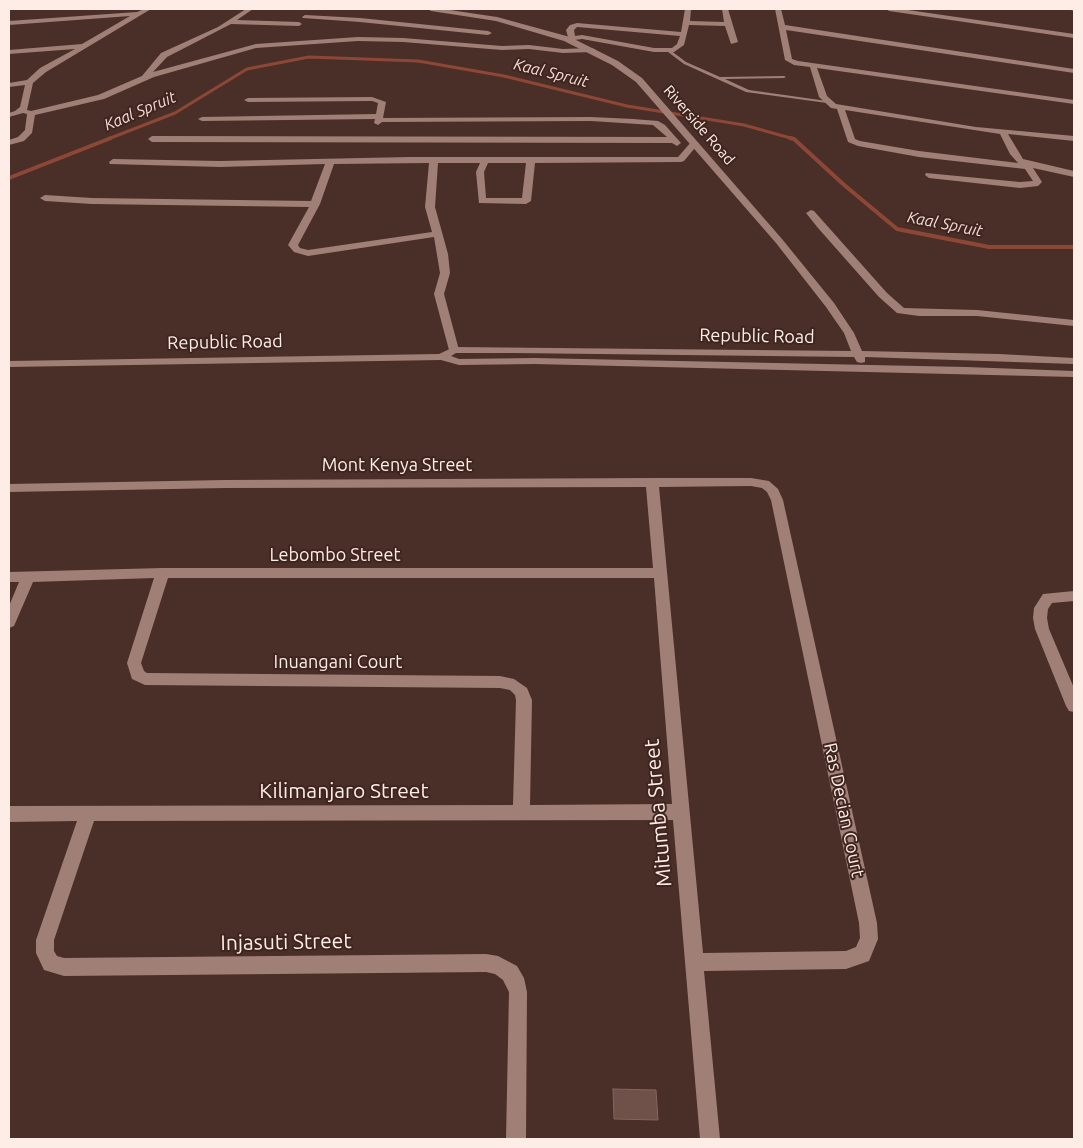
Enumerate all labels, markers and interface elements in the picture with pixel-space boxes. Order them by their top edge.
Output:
water label: Kaal Spruit [512,54,590,92]
street label: Riverside Road [660,82,738,168]
water label: Kaal Spruit [101,87,179,135]
water label: Kaal Spruit [906,207,984,241]
street label: Republic Road [699,324,815,348]
street label: Republic Road [167,330,283,354]
street label: Mont Kenya Street [322,454,472,476]
street label: Lebombo Street [269,544,401,566]
street label: Inuangani Court [274,651,402,673]
street label: Mitumba Street [639,738,677,888]
street label: Ras Decian Court [819,741,869,879]
street label: Kilimanjaro Street [259,778,429,804]
street label: Injasuti Street [220,928,352,956]

